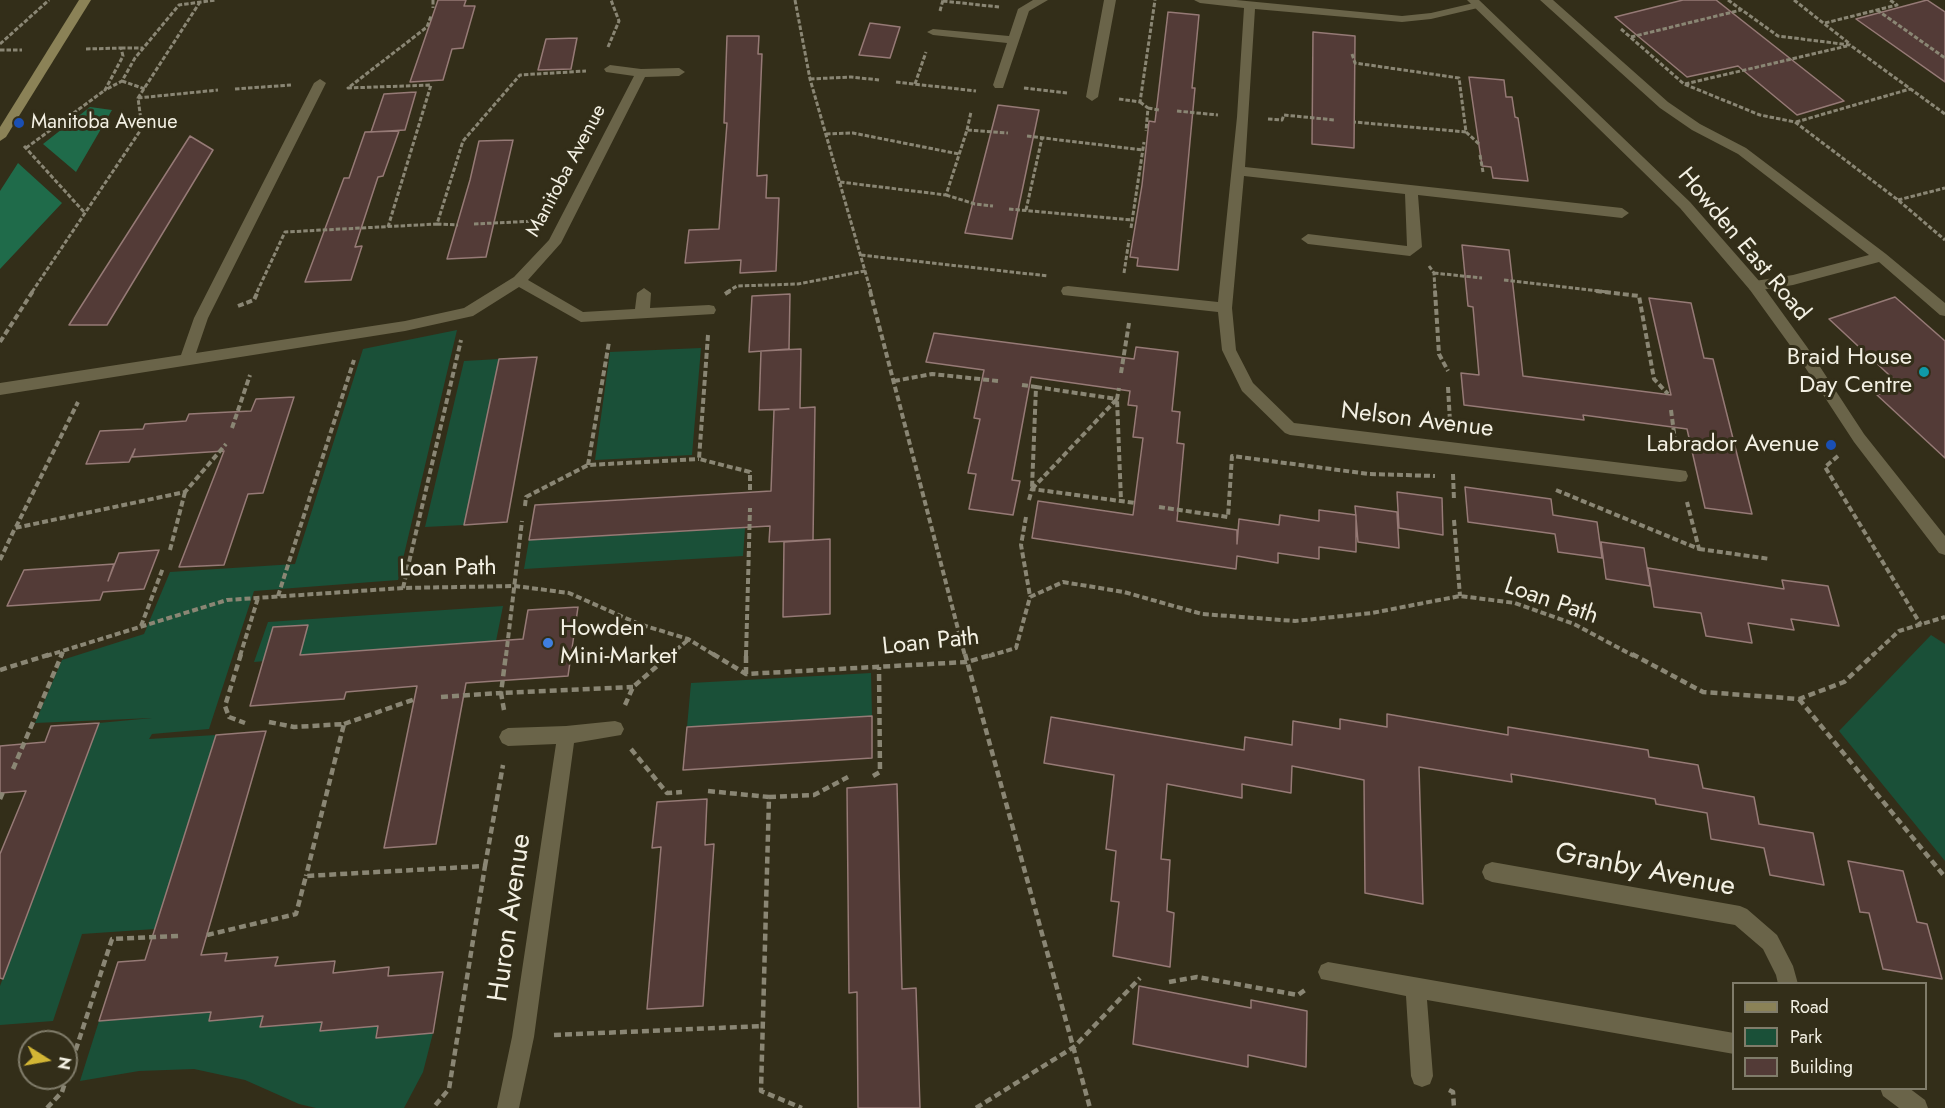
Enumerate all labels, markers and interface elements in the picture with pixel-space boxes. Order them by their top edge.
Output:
street label: Manitoba Avenue [522,101,612,241]
place label: Manitoba Avenue [31,111,178,135]
marker: Manitoba Avenue [12,116,26,130]
street label: Howden East Road [1671,163,1815,327]
place label: Braid House Day Centre [1787,344,1912,400]
marker: Braid House Day Centre [1917,365,1931,379]
street label: Nelson Avenue [1339,397,1495,445]
place label: Labrador Avenue [1646,431,1819,459]
marker: Labrador Avenue [1824,438,1838,452]
street label: Loan Path [399,554,497,584]
street label: Loan Path [1500,572,1602,632]
place label: Howden Mini-Market [560,615,677,671]
street label: Loan Path [881,624,981,662]
marker: Howden Mini-Market [541,636,555,650]
street label: Huron Avenue [483,832,539,1004]
street label: Granby Avenue [1552,837,1738,905]
legend [1732,982,1927,1090]
text: Road [1790,994,1829,1020]
text: Park [1790,1024,1822,1050]
north arrow [18,1030,78,1090]
text: Building [1790,1054,1853,1080]
text: N [52,1055,77,1072]

